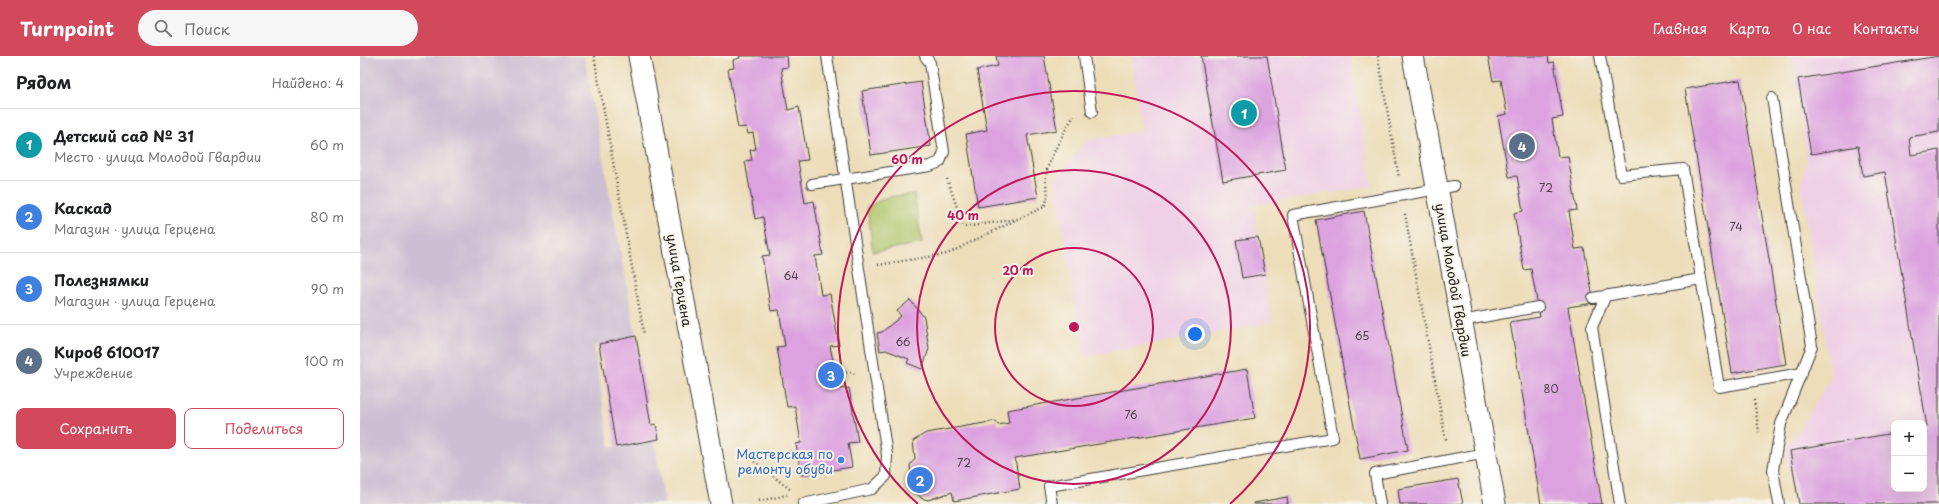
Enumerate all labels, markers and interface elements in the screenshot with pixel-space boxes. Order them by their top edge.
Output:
search box [138,10,418,46]
text: Turnpoint [20,14,114,42]
icon: search [152,17,174,39]
text: Поиск [184,17,230,40]
text: Главная [1653,18,1707,39]
text: Карта [1729,18,1770,39]
text: О нас [1792,18,1831,39]
text: Контакты [1853,18,1919,39]
text: Рядом [16,69,71,95]
text: Найдено: 4 [272,73,344,92]
pin: 1 [1231,98,1257,128]
text: Детский сад № 31 [54,124,194,147]
pin: 4 [1509,131,1535,161]
text: 1 [26,135,32,154]
text: 60 m [310,135,344,154]
text: Место · улица Молодой Гвардии [54,147,261,166]
text: 60 m [891,150,923,168]
house number: 72 [1539,179,1553,196]
text: Каскад [54,196,112,219]
street label: улица Молодой Гвардии [1431,202,1477,358]
text: 40 m [947,206,979,224]
text: 2 [24,207,34,226]
text: 80 m [310,207,344,226]
house number: 74 [1729,218,1743,235]
text: Магазин · улица Герцена [54,219,215,238]
street label: улица Герцена [662,232,698,329]
text: 20 m [1002,261,1034,279]
house number: 64 [784,267,798,284]
text: Полезнямки [54,268,149,291]
text: 3 [25,279,33,298]
text: 90 m [311,279,344,298]
text: Магазин · улица Герцена [54,291,215,310]
centre of rings [1067,320,1081,334]
your location [1185,324,1205,344]
house number: 65 [1355,327,1369,344]
house number: 66 [895,333,911,350]
text: Киров 610017 [54,340,159,363]
text: 4 [25,351,33,370]
text: 100 m [304,351,344,370]
pin: 3 [818,360,844,390]
text: Учреждение [54,363,133,382]
house number: 80 [1544,380,1558,397]
house number: 76 [1124,406,1138,423]
button: Сохранить [16,408,176,449]
button: Поделиться [184,408,344,449]
map controls [1891,420,1927,492]
button: + [1891,420,1927,456]
place label: Мастерская по ремонту обуви [736,444,833,478]
house number: 72 [957,454,971,471]
marker: Мастерская по ремонту обуви [836,455,846,465]
button: − [1891,456,1927,492]
pin: 2 [907,465,933,495]

